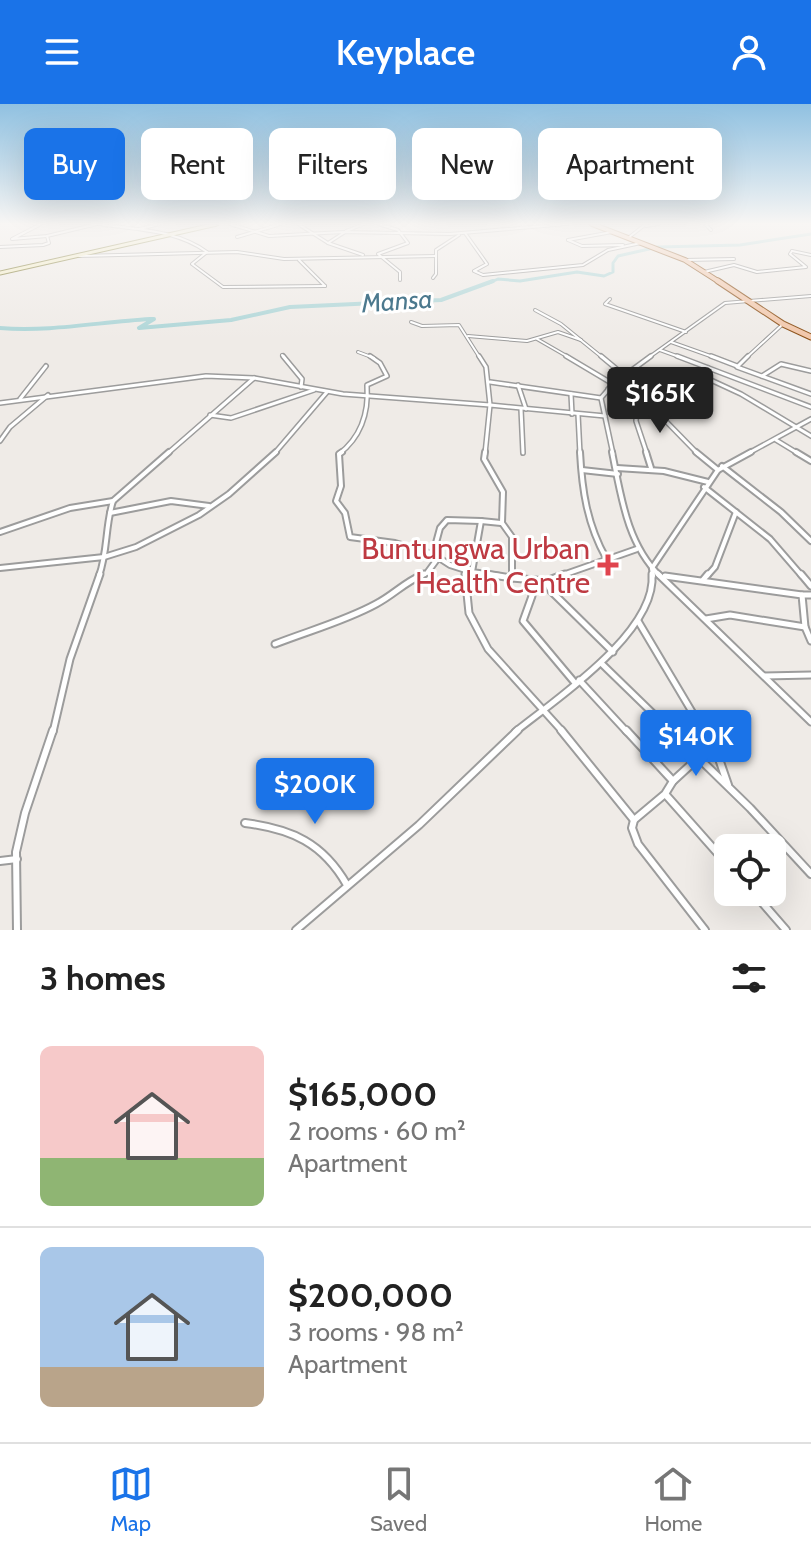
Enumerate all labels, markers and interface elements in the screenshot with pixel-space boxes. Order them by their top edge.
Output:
icon: menu [40,30,84,74]
text: Keyplace [336,30,475,74]
icon: person [727,30,771,74]
chip: Buy [24,128,125,200]
chip: Rent [141,128,253,200]
chip: Filters [269,128,396,200]
chip: New [412,128,522,200]
chip: Apartment [538,128,722,200]
water label: Mansa [359,283,434,320]
pin: $165K [604,367,716,435]
text: $165K [625,377,695,409]
place label: Buntungwa Urban Health Centre [361,530,590,601]
marker: Buntungwa Urban Health Centre [597,554,619,576]
pin: $140K [640,710,752,778]
text: $140K [658,720,734,752]
pin: $200K [259,758,371,826]
text: $200K [274,768,356,800]
map controls [714,834,786,906]
button: locate [714,834,786,906]
icon: filters [727,956,771,1000]
text: 3 homes [40,957,166,999]
text: $165,000 [288,1073,437,1115]
icon: home [104,1078,200,1174]
text: 2 rooms · 60 m² [288,1115,466,1147]
text: Apartment [288,1147,407,1179]
text: $200,000 [288,1274,453,1316]
icon: home [104,1279,200,1375]
text: 3 rooms · 98 m² [288,1316,464,1348]
text: Apartment [288,1348,407,1380]
tab: Map [109,1462,153,1537]
tab: Saved [370,1462,427,1537]
tab: Home [644,1462,702,1537]

